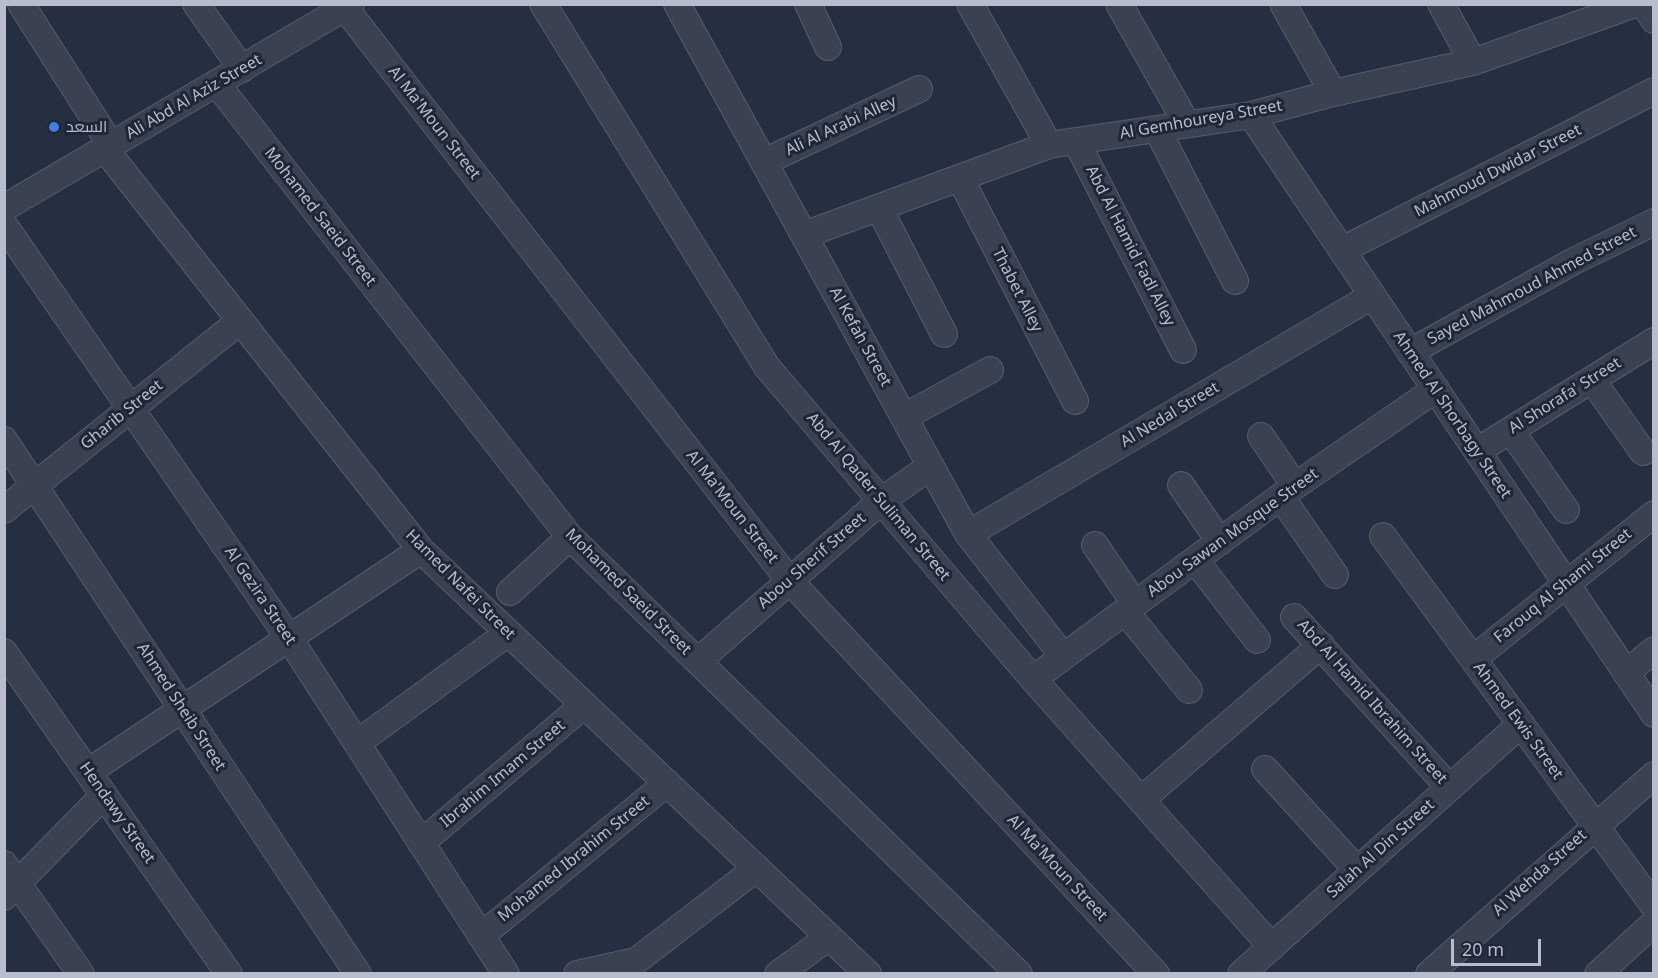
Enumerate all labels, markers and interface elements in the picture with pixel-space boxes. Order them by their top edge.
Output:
street label: Ali Abd Al Aziz Street [123,50,265,144]
street label: Al Ma'Moun Street [384,63,484,183]
street label: Ali Al Arabi Alley [783,92,899,160]
street label: Al Gemhoureya Street [1118,96,1284,144]
place label: السعد [66,117,107,137]
marker: السعد [47,120,61,134]
street label: Mahmoud Dwidar Street [1411,121,1585,221]
street label: Mohamed Saeid Street [260,144,380,290]
street label: Abd Al Hamid Fadl Alley [1081,163,1179,329]
street label: Sayed Mahmoud Ahmed Street [1424,223,1640,349]
street label: Thabet Alley [988,245,1046,335]
street label: Al Kefah Street [825,284,895,390]
street label: Ahmed Al Shorbagy Street [1389,328,1515,502]
street label: Al Shorafa' Street [1505,354,1625,438]
street label: Gharib Street [77,376,167,454]
street label: Al Nedal Street [1117,378,1223,452]
street label: Abd Al Qader Suliman Street [802,409,954,585]
street label: Al Ma'Moun Street [682,447,782,567]
street label: Abou Sawan Mosque Street [1144,465,1322,601]
street label: Abou Sherif Street [754,509,870,613]
street label: Mohamed Saeid Street [561,525,695,659]
street label: Farouq Al Shami Street [1490,525,1636,647]
street label: Hamed Nafei Street [401,526,519,644]
street label: Al Gezira Street [220,543,300,649]
street label: Abd Al Hamid Ibrahim Street [1293,616,1451,788]
street label: Ahmed Sheib Street [132,639,230,775]
street label: Ahmed Ewis Street [1469,659,1567,783]
street label: Ibrahim Imam Street [437,716,569,832]
street label: Hendawy Street [75,759,159,867]
street label: Mohamed Ibrahim Street [494,792,654,926]
street label: Salah Al Din Street [1323,796,1439,902]
street label: Al Ma'Moun Street [1003,811,1111,925]
street label: Al Wehda Street [1489,826,1591,920]
scale bar [1454,927,1544,965]
text: 20 m [1462,937,1504,961]

